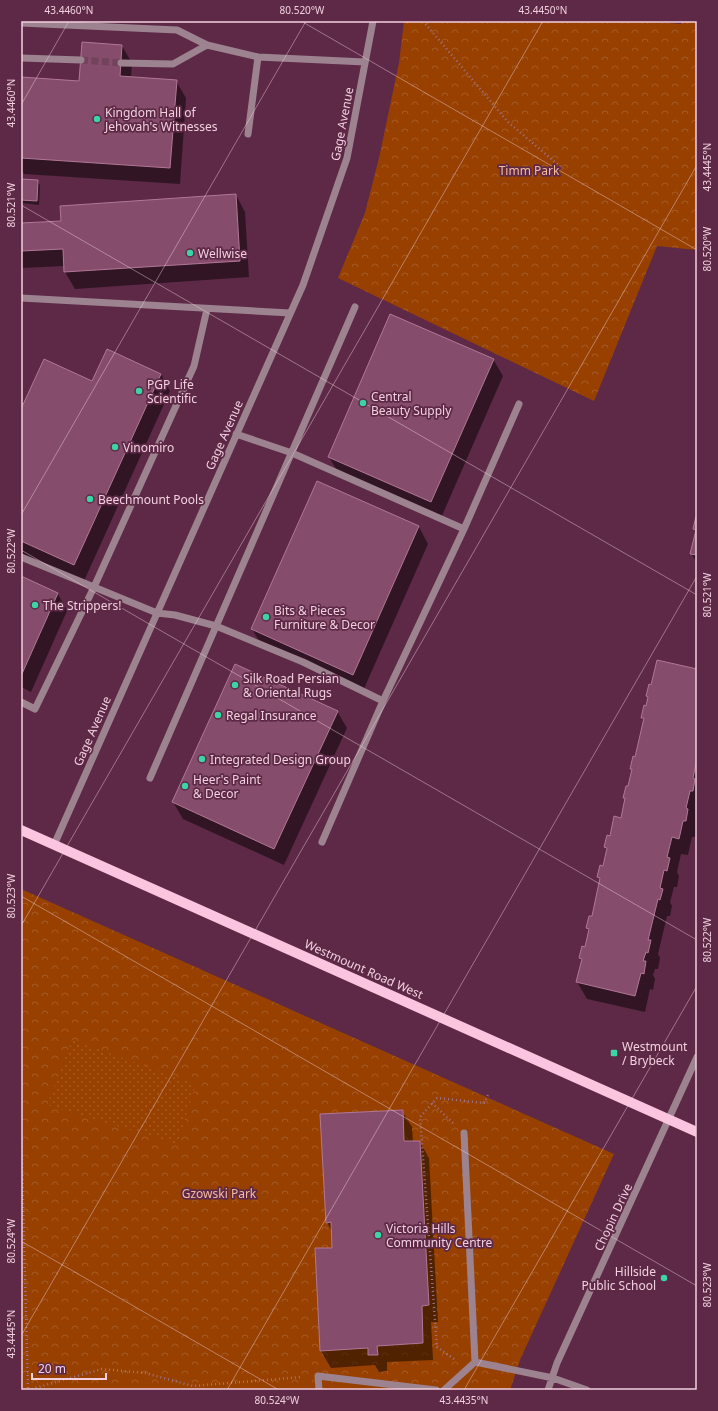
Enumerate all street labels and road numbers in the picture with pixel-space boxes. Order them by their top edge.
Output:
street label: Gage Avenue [327,85,358,162]
street label: Gage Avenue [201,397,247,473]
street label: Gage Avenue [69,693,115,769]
street label: Westmount Road West [302,935,427,1003]
street label: Chopin Drive [590,1180,636,1254]

